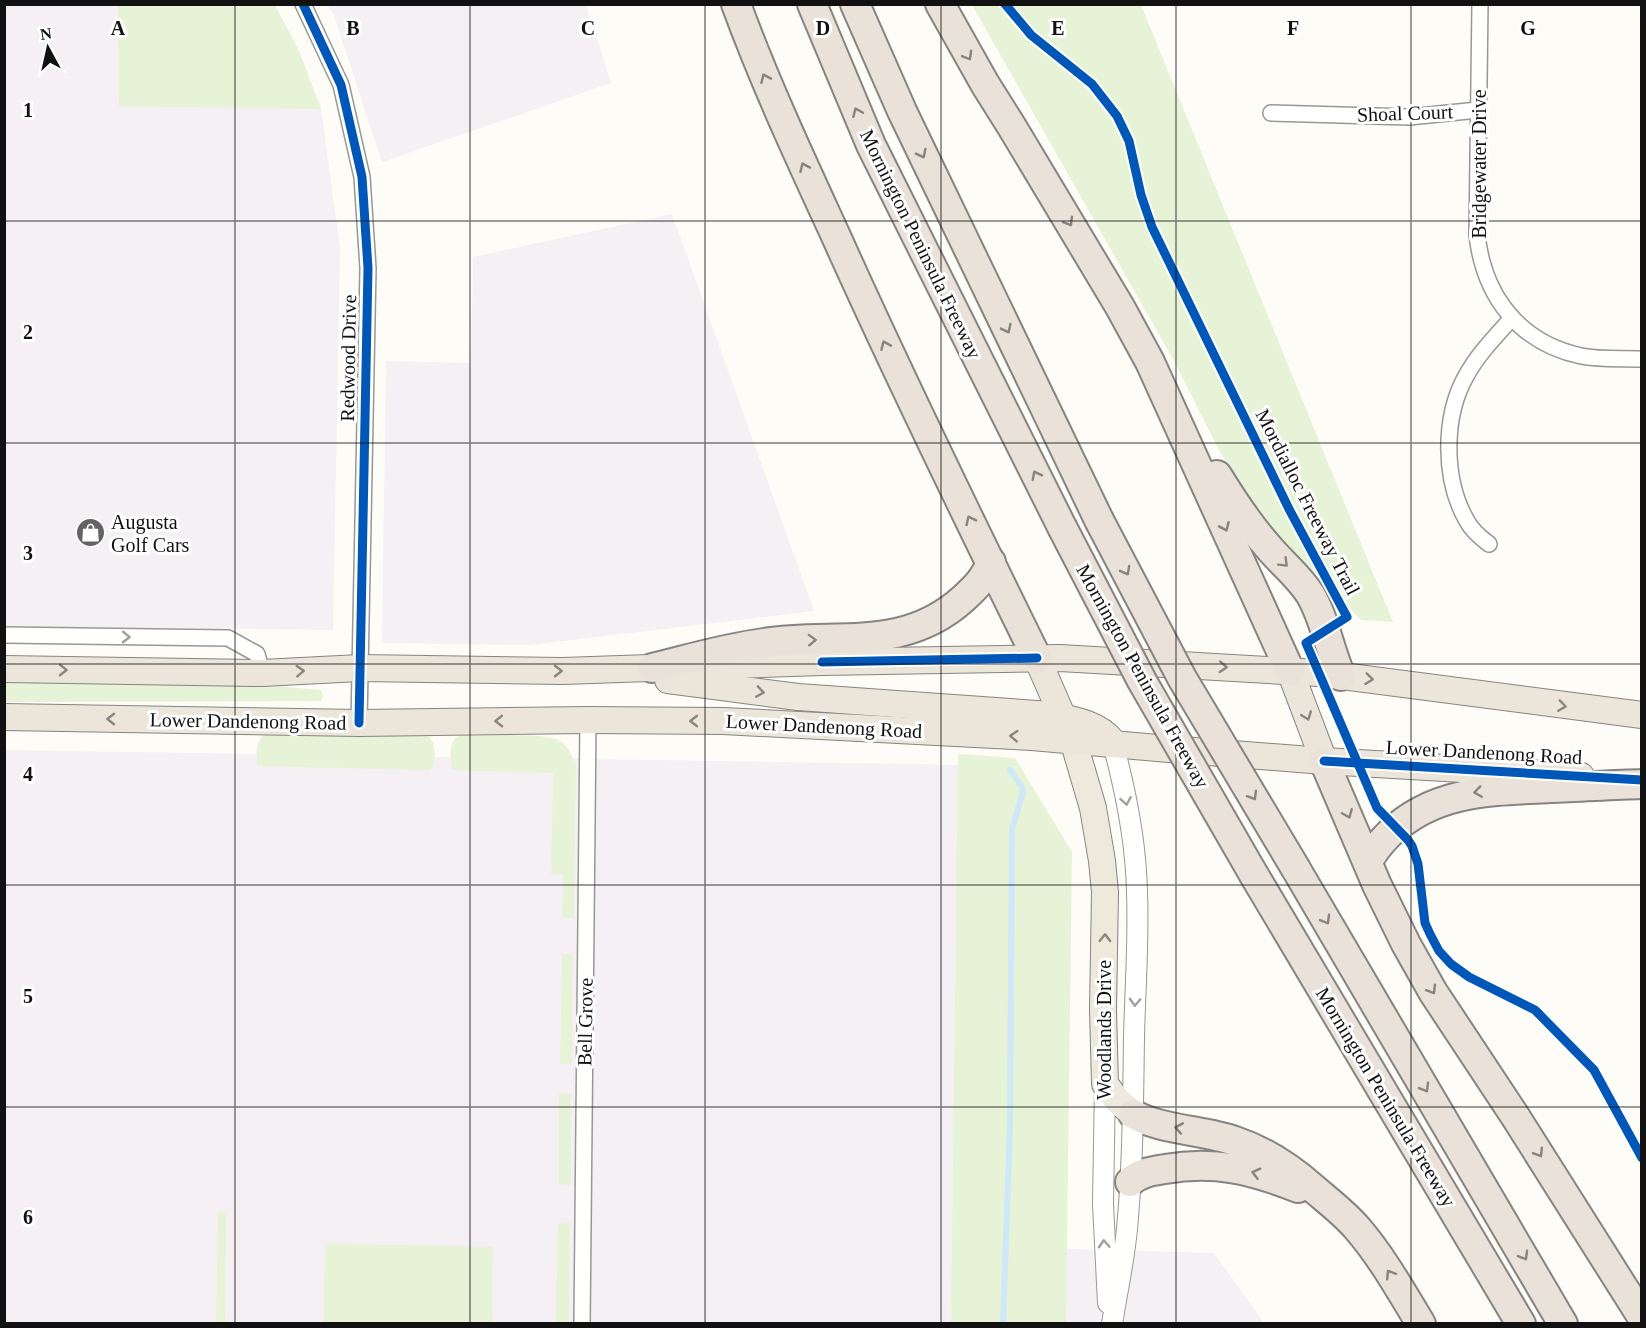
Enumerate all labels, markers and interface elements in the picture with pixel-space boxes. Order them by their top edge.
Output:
text: A [111,17,126,39]
text: B [346,17,360,39]
text: C [581,17,595,39]
text: D [816,17,830,39]
text: E [1051,17,1065,39]
text: F [1287,17,1299,39]
text: G [1520,17,1536,39]
north arrow [18,18,78,78]
text: N [39,24,53,43]
one-way arrow [961,50,972,60]
one-way arrow [760,74,772,85]
street label: Bridgewater Drive [1468,89,1491,239]
text: 1 [23,99,33,121]
street label: Shoal Court [1357,100,1454,126]
one-way arrow [852,107,864,118]
street label: Mornington Peninsula Freeway [855,126,986,363]
one-way arrow [915,147,927,158]
one-way arrow [800,162,812,173]
one-way arrow [1062,216,1074,226]
street label: Redwood Drive [336,294,360,422]
text: 2 [23,321,33,343]
one-way arrow [999,323,1011,334]
one-way arrow [880,340,892,351]
street label: Mordialloc Freeway Trail [1251,405,1365,599]
one-way arrow [1031,471,1043,482]
place label: Augusta Golf Cars [111,511,190,556]
one-way arrow [966,515,978,526]
shop icon: Augusta Golf Cars [74,517,106,549]
one-way arrow [1217,520,1229,531]
text: 3 [23,542,33,564]
one-way arrow [1276,555,1287,566]
street label: Mornington Peninsula Freeway [1071,560,1214,792]
one-way arrow [1119,565,1130,576]
one-way arrow [121,631,130,643]
one-way arrow [808,633,817,646]
one-way arrow [1219,661,1228,674]
one-way arrow [58,664,67,676]
one-way arrow [295,664,304,677]
one-way arrow [553,665,562,677]
one-way arrow [1365,672,1374,685]
one-way arrow [755,686,764,698]
one-way arrow [1558,699,1567,711]
street label: Lower Dandenong Road [149,708,346,735]
street label: Lower Dandenong Road [725,710,923,743]
one-way arrow [1300,710,1313,721]
one-way arrow [107,713,116,725]
one-way arrow [494,715,503,727]
one-way arrow [689,715,698,727]
one-way arrow [1010,729,1019,742]
street label: Lower Dandenong Road [1385,736,1583,769]
text: 4 [23,763,33,785]
one-way arrow [1474,786,1483,798]
one-way arrow [1245,790,1257,800]
one-way arrow [1119,796,1132,806]
one-way arrow [1341,808,1353,819]
one-way arrow [1319,914,1330,924]
one-way arrow [1098,933,1111,942]
street label: Woodlands Drive [1093,960,1115,1100]
street label: Bell Grove [573,978,597,1066]
street label: Mornington Peninsula Freeway [1311,983,1460,1211]
one-way arrow [1424,984,1436,994]
text: 5 [23,985,33,1007]
one-way arrow [1129,997,1141,1006]
one-way arrow [1417,1082,1429,1092]
one-way arrow [1175,1122,1184,1134]
one-way arrow [1531,1147,1543,1157]
one-way arrow [1252,1168,1262,1181]
text: 6 [23,1206,33,1228]
one-way arrow [1098,1240,1111,1249]
one-way arrow [1516,1250,1528,1260]
one-way arrow [1386,1270,1397,1281]

